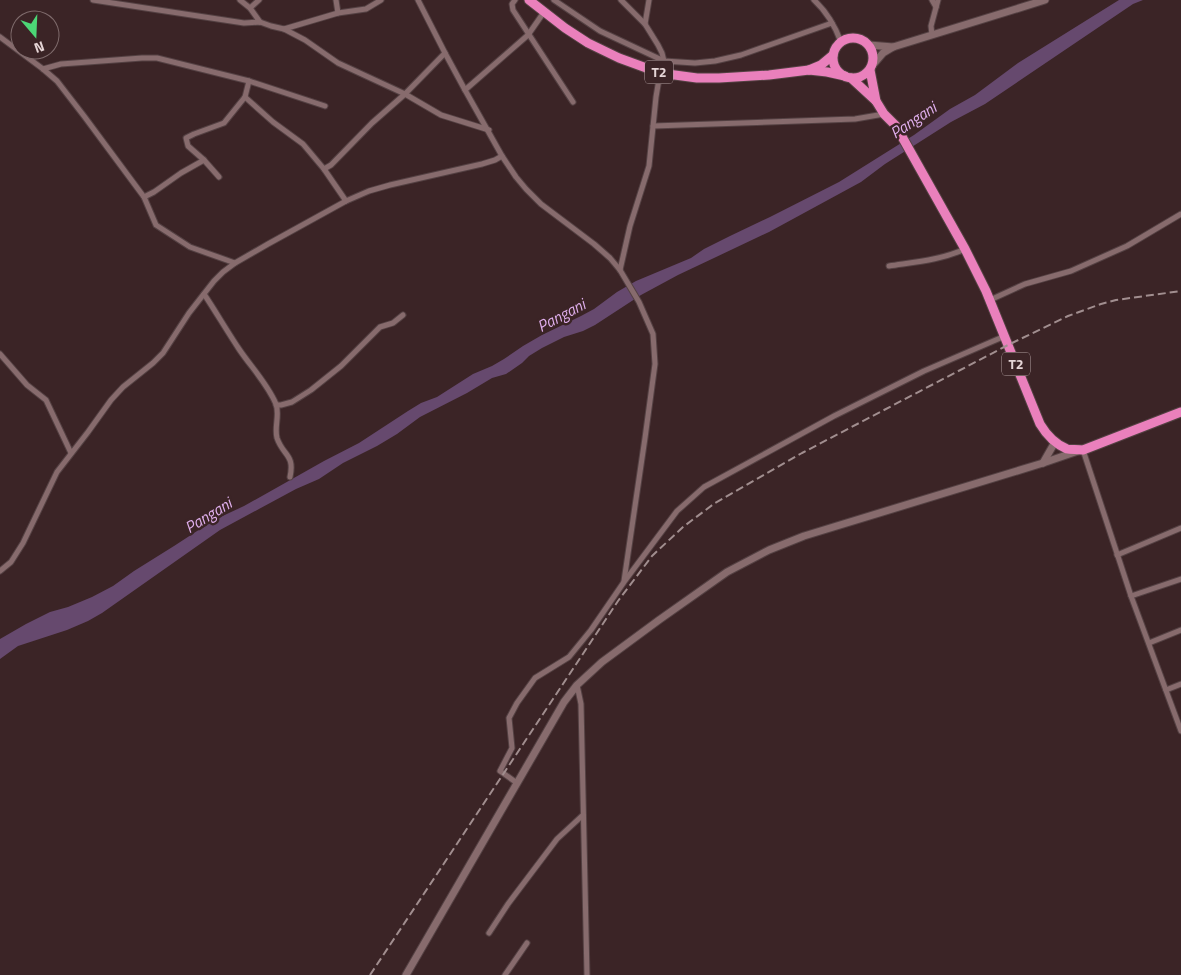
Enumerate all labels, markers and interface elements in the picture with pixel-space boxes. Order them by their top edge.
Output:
north arrow [10,10,60,60]
text: N [31,36,47,59]
road number: T2 [645,61,673,84]
water label: Pangani [885,95,942,144]
water label: Pangani [533,292,591,338]
road number: T2 [1002,352,1030,376]
water label: Pangani [180,490,238,539]

